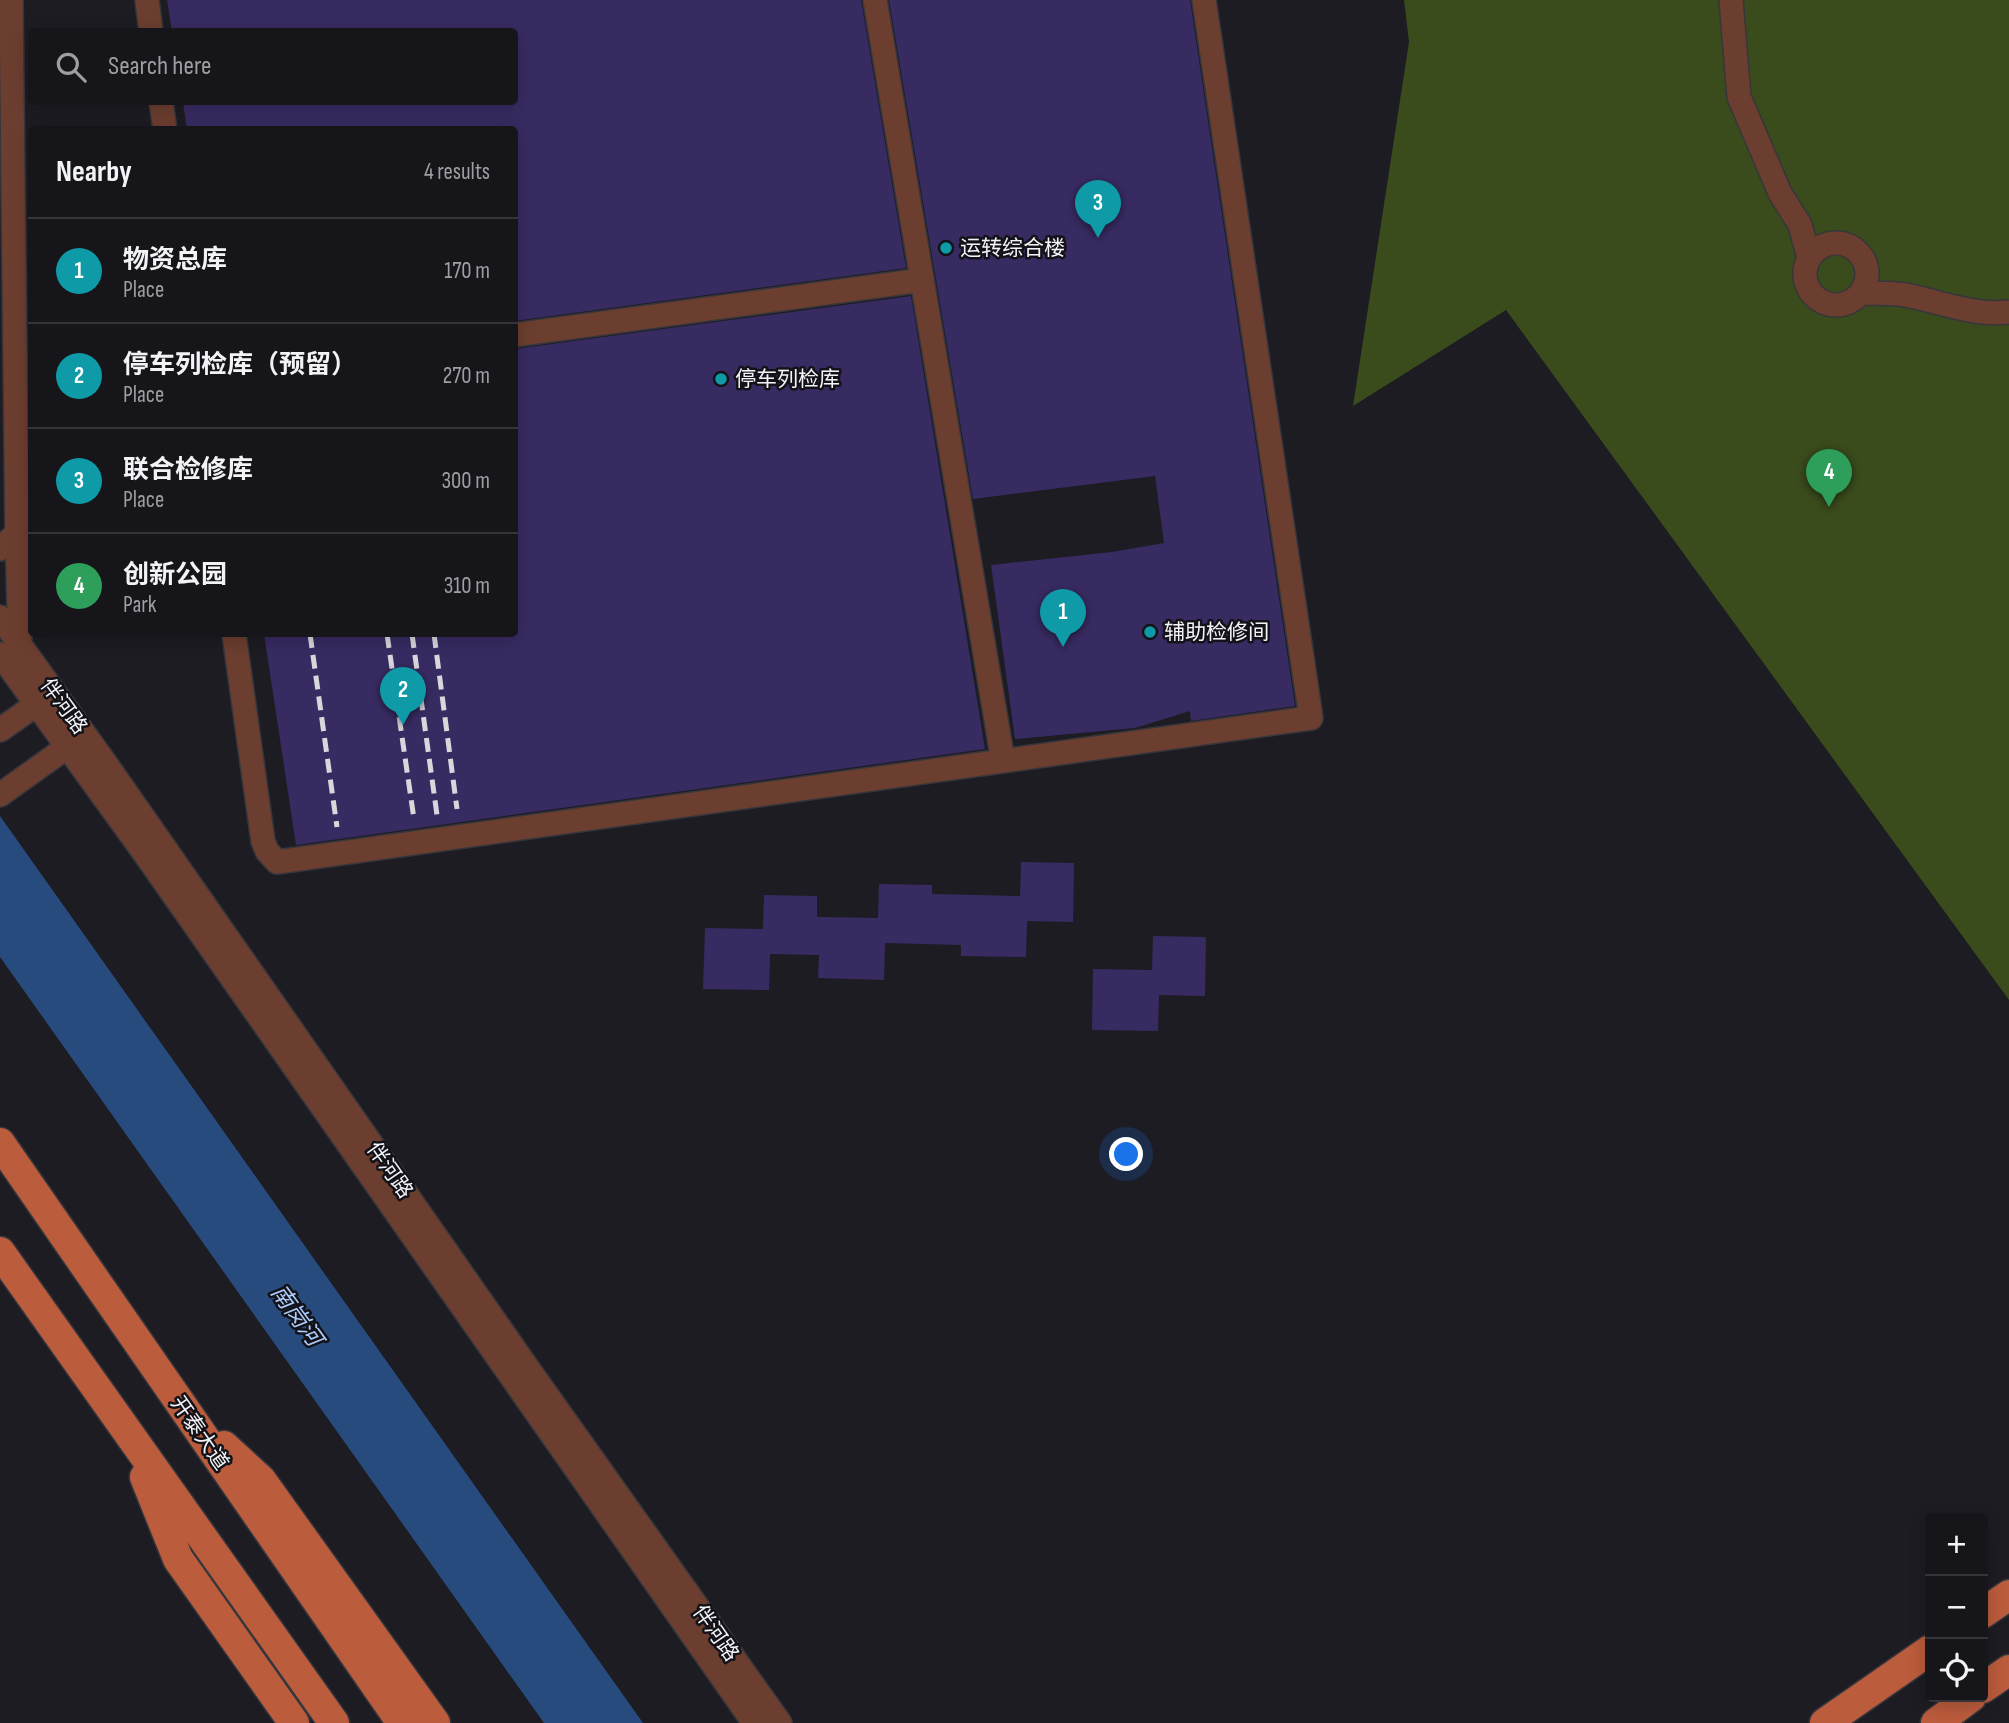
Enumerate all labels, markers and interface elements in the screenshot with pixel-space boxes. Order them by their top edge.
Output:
search box [28,28,518,105]
icon: search [52,48,90,86]
text: Search here [108,51,211,82]
text: Nearby [56,154,132,190]
text: 4 results [424,158,490,186]
pin: 3 [1075,180,1121,238]
place label: 运转综合楼 [960,236,1065,261]
marker: 运转综合楼 [938,240,954,256]
text: 物资总库 [123,245,227,276]
text: 1 [74,257,84,285]
text: 170 m [444,257,490,285]
text: Place [123,276,164,304]
text: 停车列检库（预留） [123,350,357,381]
text: 2 [74,362,84,390]
text: 270 m [443,362,490,390]
place label: 停车列检库 [735,367,840,392]
marker: 停车列检库 [713,371,729,387]
text: Place [123,381,164,409]
pin: 4 [1806,449,1852,507]
text: 联合检修库 [123,455,253,486]
text: 3 [74,467,84,495]
text: 300 m [441,467,490,495]
text: Place [123,486,164,514]
text: 创新公园 [123,560,227,591]
text: 4 [74,572,84,600]
text: 310 m [444,572,490,600]
pin: 1 [1040,589,1086,647]
text: Park [123,591,157,619]
place label: 辅助检修间 [1164,620,1269,645]
marker: 辅助检修间 [1142,624,1158,640]
pin: 2 [380,667,426,725]
street label: 伴河路 [35,673,92,739]
street label: 伴河路 [361,1137,418,1203]
your location [1109,1137,1143,1171]
water label: 南岗河 [265,1279,330,1355]
street label: 开泰大道 [165,1392,234,1475]
map controls [1925,1513,1988,1702]
button: + [1925,1513,1988,1576]
button: − [1925,1576,1988,1639]
street label: 伴河路 [687,1600,744,1666]
button: locate [1925,1639,1988,1702]

